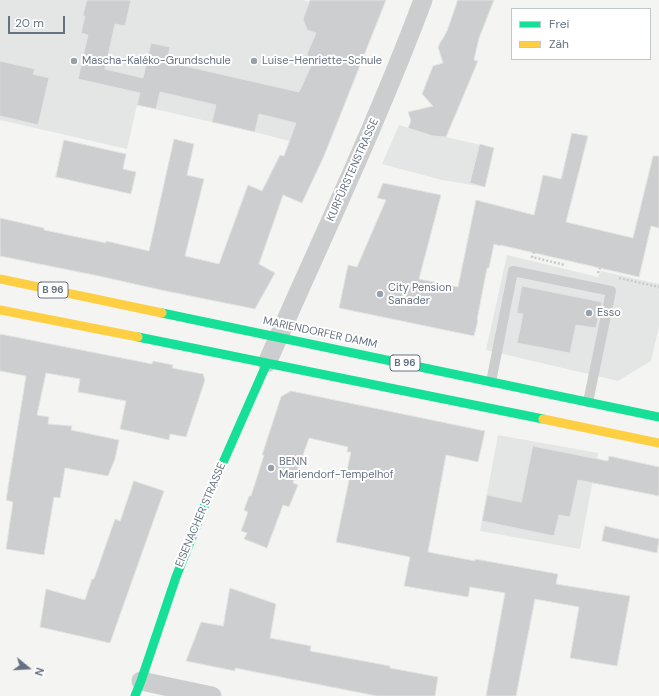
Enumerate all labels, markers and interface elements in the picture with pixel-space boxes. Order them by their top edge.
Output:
scale bar [10,8,67,34]
legend [511,8,651,60]
text: 20 m [15,15,44,31]
text: Frei [549,16,569,32]
text: Zäh [549,36,569,52]
place label: Mascha-Kaléko-Grundschule [82,54,231,68]
place label: Luise-Henriette-Schule [262,54,382,68]
marker: Mascha-Kaléko-Grundschule [69,56,79,66]
marker: Luise-Henriette-Schule [249,56,259,66]
street label: KURFÜRSTENSTRASSE [324,117,382,223]
place label: City Pension Sanader [388,281,452,307]
road number: B 96 [38,282,68,298]
marker: City Pension Sanader [375,289,385,299]
place label: Esso [597,306,621,320]
marker: Esso [584,308,594,318]
street label: MARIENDORFER DAMM [262,314,378,352]
road number: B 96 [390,355,420,371]
place label: BENN Mariendorf-Tempelhof [279,455,394,481]
street label: EISENACHER STRASSE [173,461,229,569]
marker: BENN Mariendorf-Tempelhof [266,463,276,473]
north arrow [8,648,48,688]
text: N [32,666,47,678]

